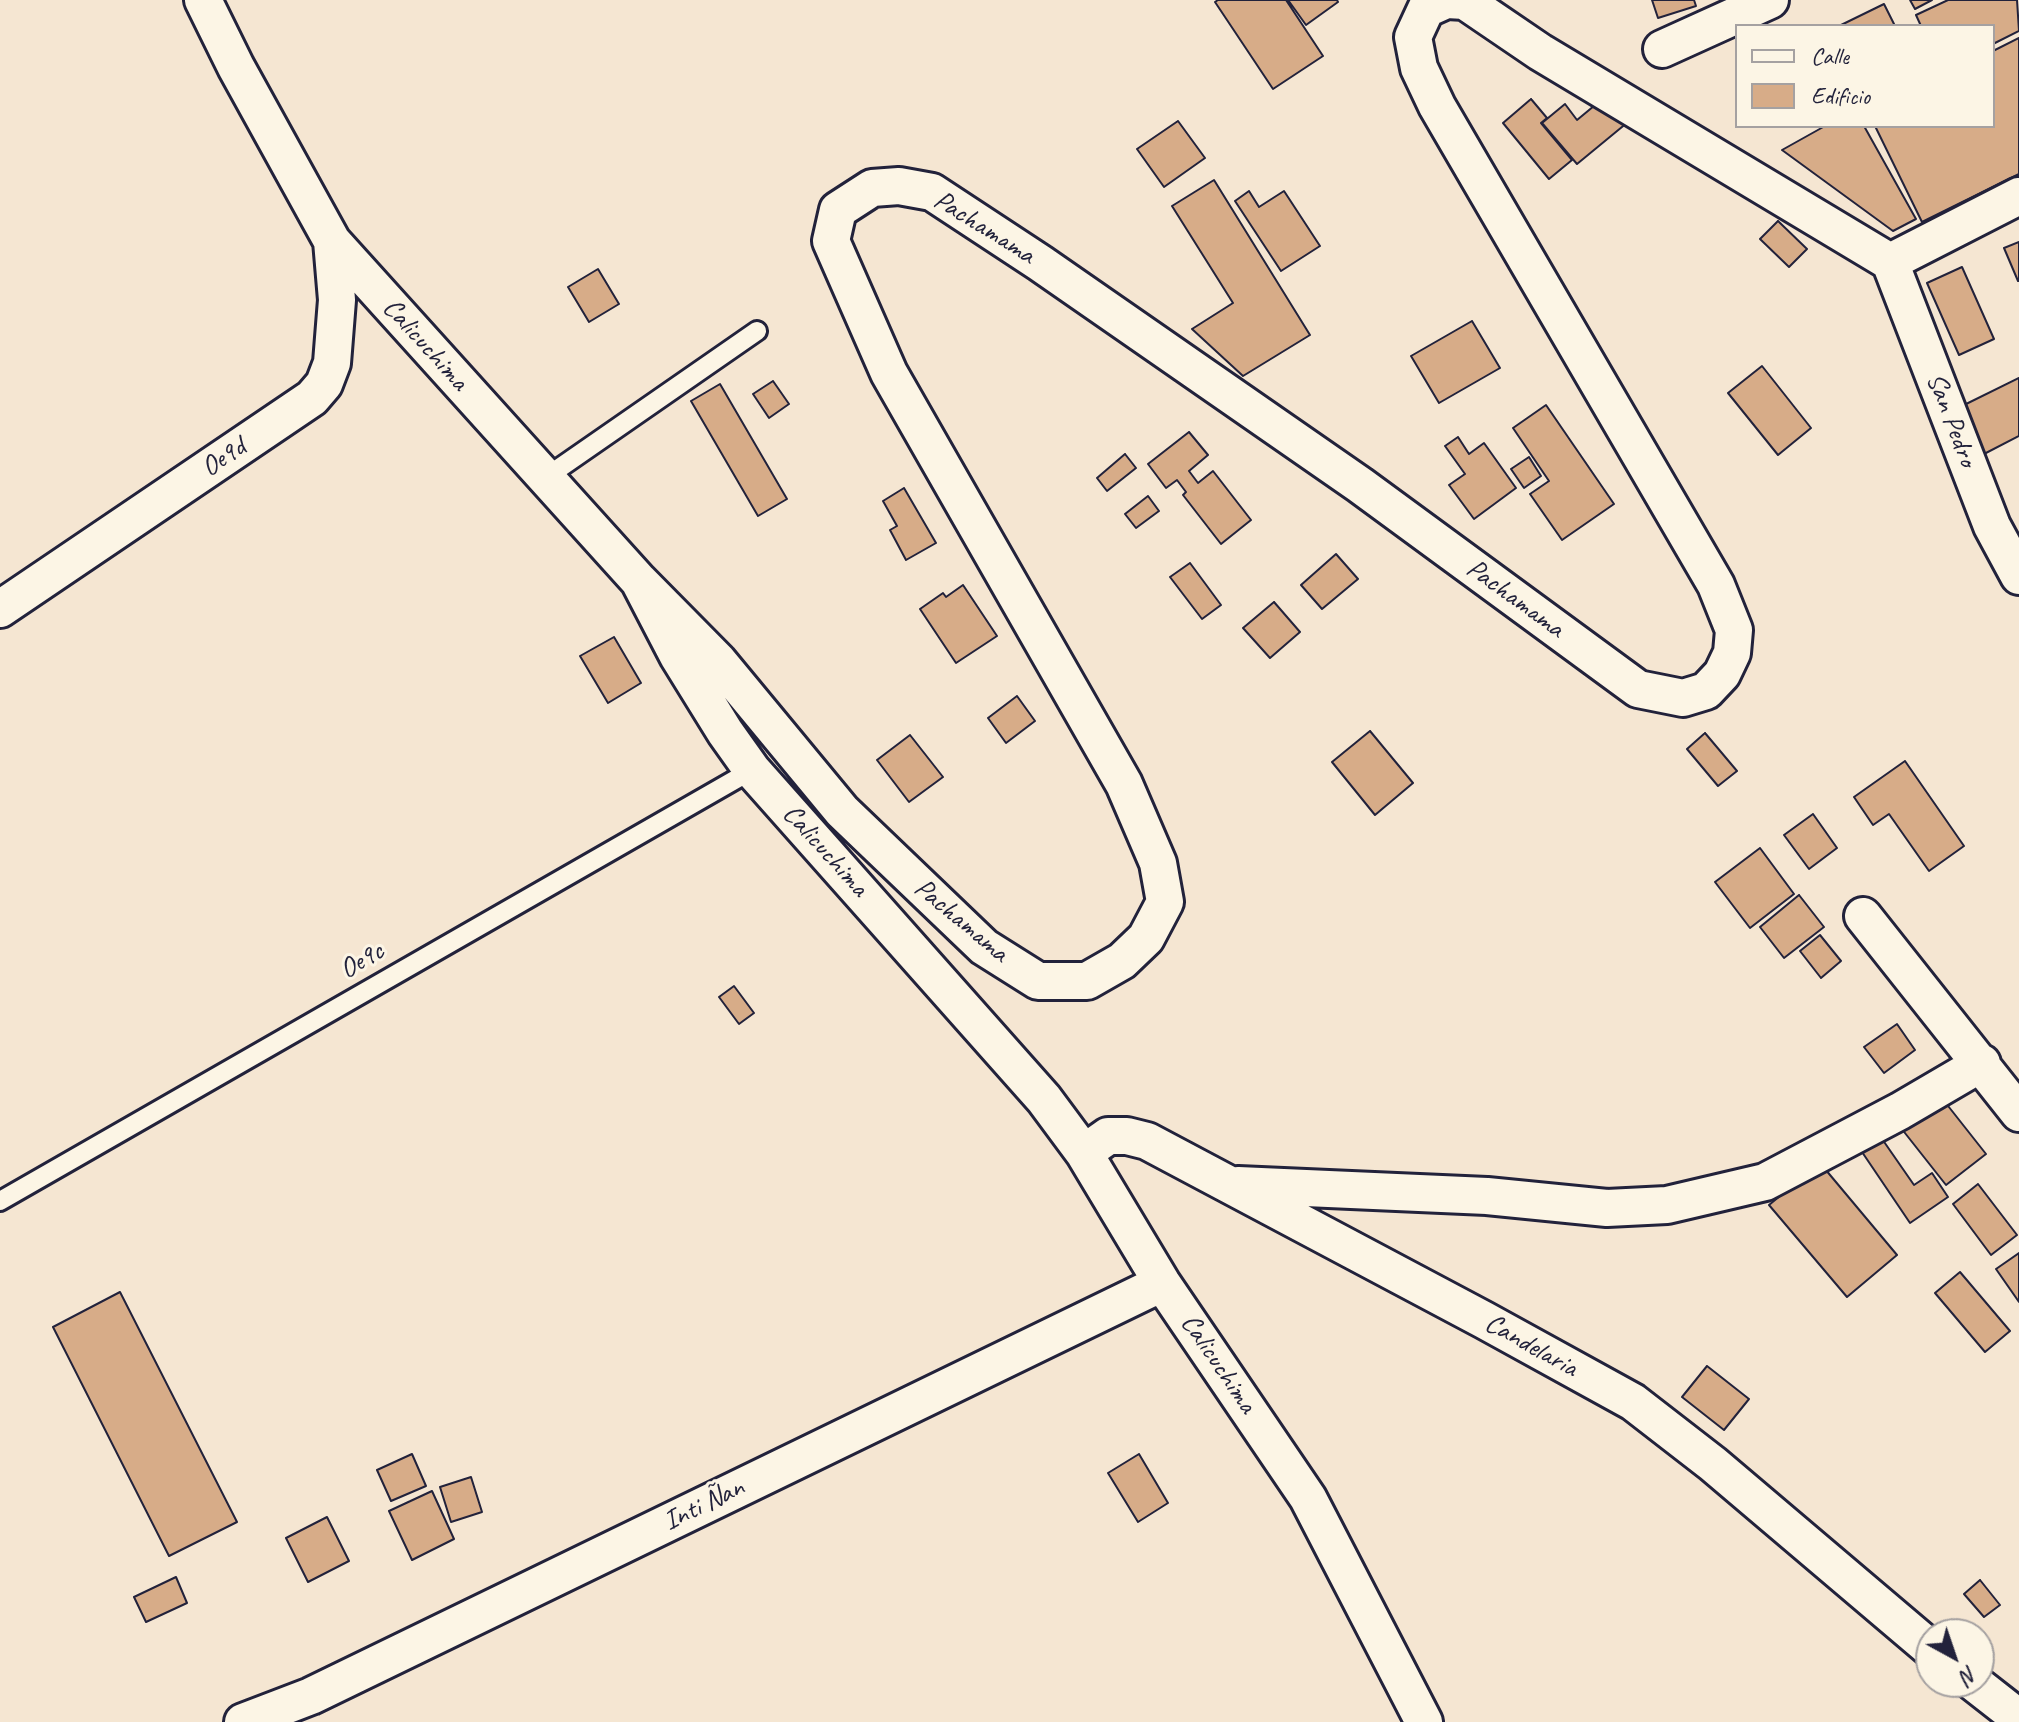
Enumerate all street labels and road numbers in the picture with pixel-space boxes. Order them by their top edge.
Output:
street label: Pachamama [927,184,1041,272]
street label: Calicuchima [375,292,475,398]
street label: San Pedro [1918,368,1984,472]
street label: Oe9d [195,431,253,485]
street label: Pachamama [1459,552,1571,646]
street label: Calicuchima [775,798,875,904]
street label: Pachamama [907,872,1015,970]
street label: Oe9c [334,935,390,987]
street label: Candelaria [1479,1307,1583,1385]
street label: Calicuchima [1173,1308,1263,1420]
street label: Inti Ñan [658,1471,750,1539]

